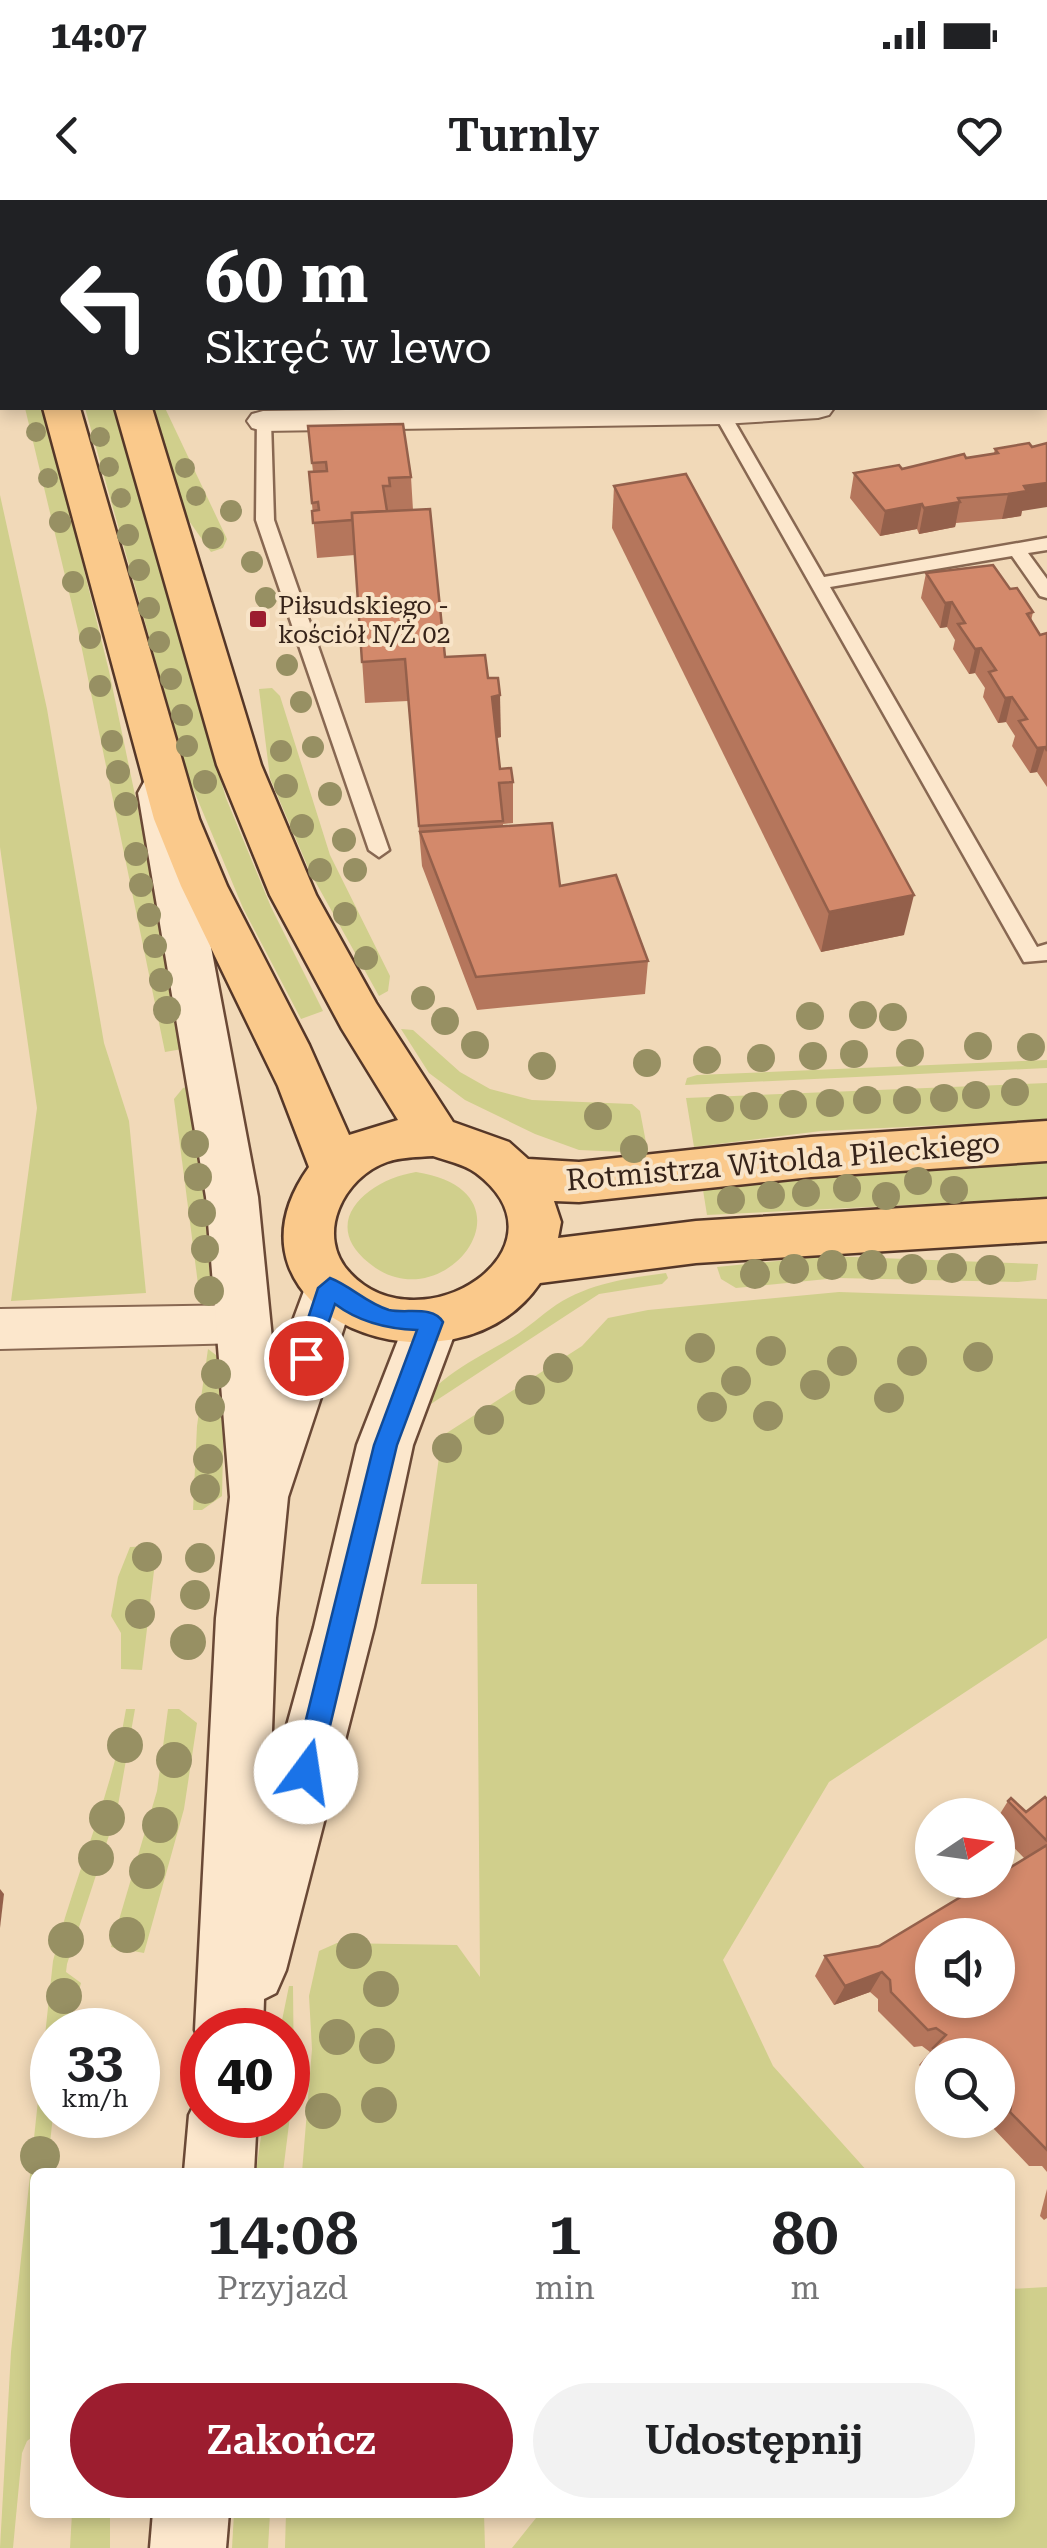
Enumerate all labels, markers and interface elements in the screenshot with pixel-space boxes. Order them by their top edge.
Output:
text: 14:07 [50,13,147,57]
icon: back [40,108,95,163]
icon: heart [952,108,1007,163]
text: Turnly [448,109,599,162]
text: 60 m [205,237,369,319]
icon: left [40,240,170,370]
text: Skręć w lewo [205,321,492,374]
place label: Piłsudskiego - kościół N/Ż 02 [278,591,450,649]
marker: Piłsudskiego - kościół N/Ż 02 [247,608,269,630]
street label: Rotmistrza Witolda Pileckiego [564,1125,1002,1197]
pin [264,1316,349,1401]
icon: arrive [279,1331,334,1386]
position arrow [254,1720,358,1824]
north arrow [915,1798,1015,1898]
map controls [915,1798,1015,2138]
button: sound [915,1918,1015,2018]
speed limit sign: 40 [180,2008,310,2138]
text: 33 [67,2032,123,2090]
button: search [915,2038,1015,2138]
text: km/h [62,2084,128,2113]
text: 14:08 [206,2198,359,2269]
text: 1 [548,2198,582,2269]
text: 80 [771,2198,839,2269]
text: Przyjazd [217,2269,348,2307]
text: min [535,2269,595,2307]
text: m [790,2269,820,2307]
button: Zakończ [70,2383,513,2498]
button: Udostępnij [533,2383,975,2498]

